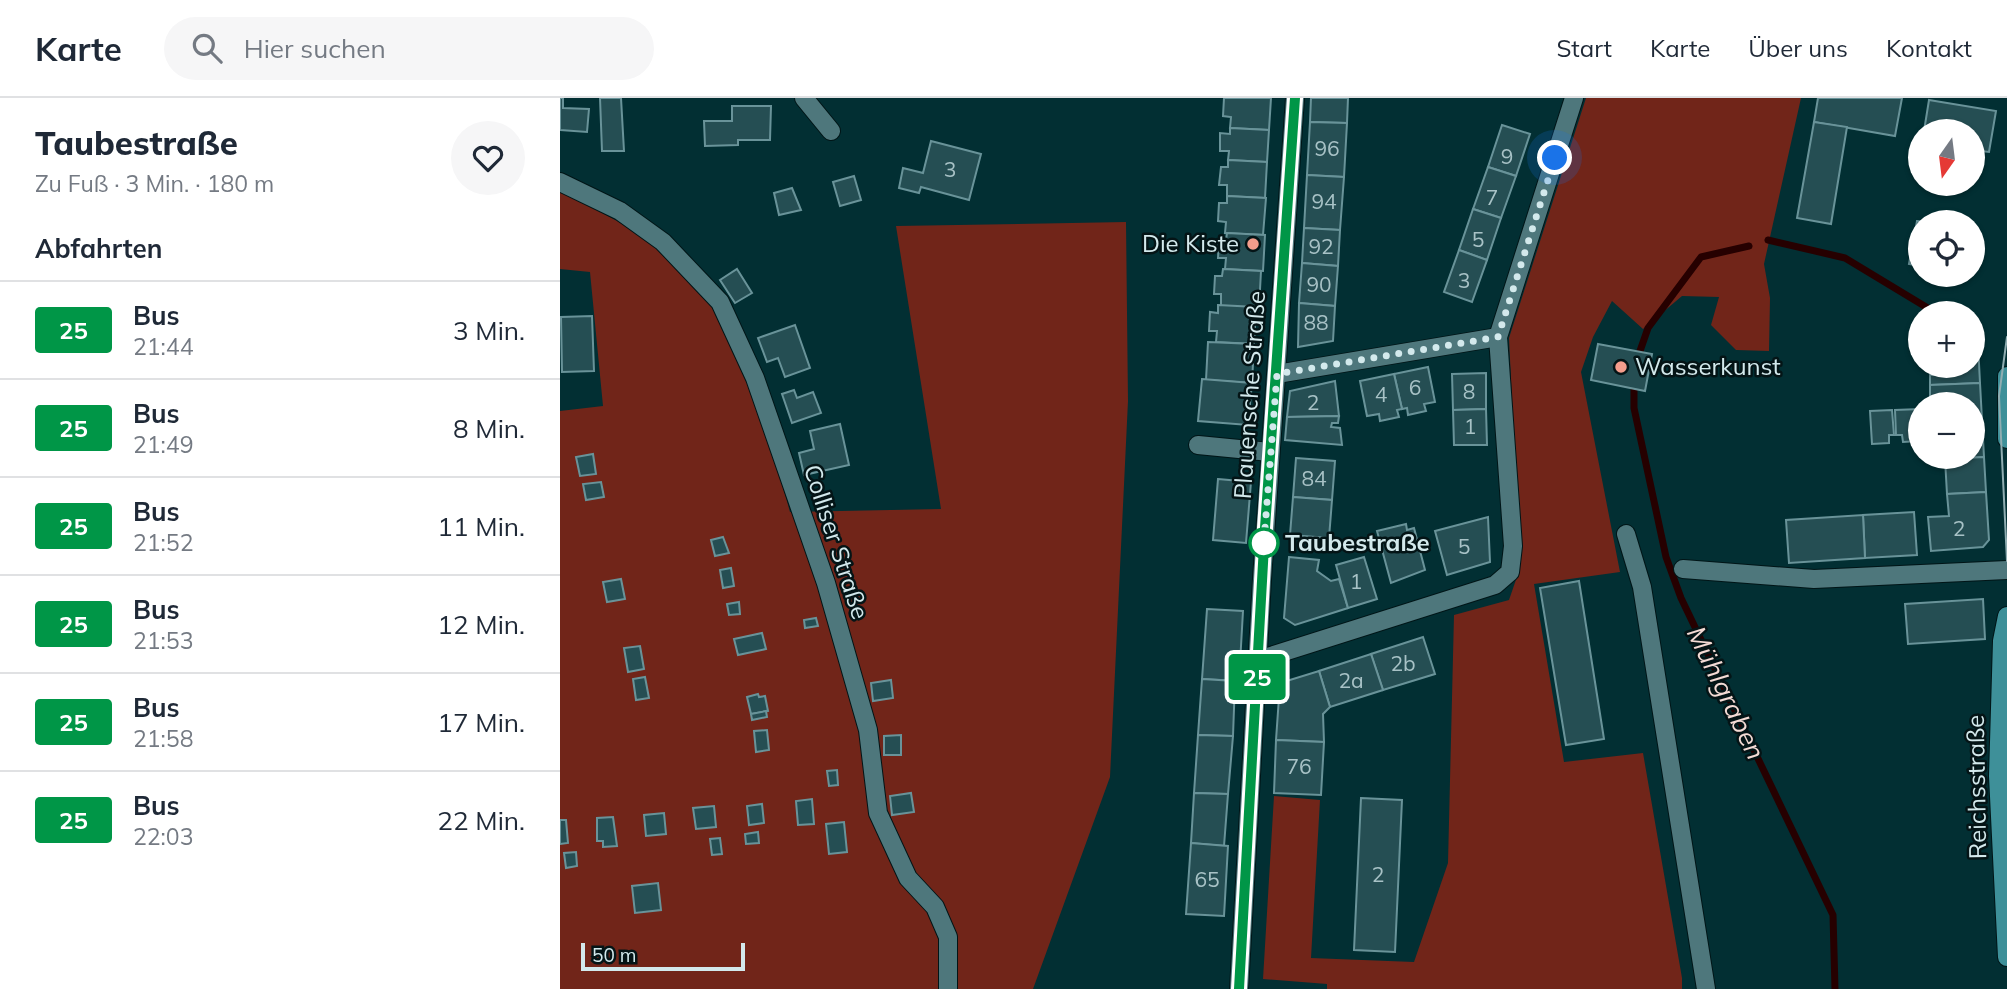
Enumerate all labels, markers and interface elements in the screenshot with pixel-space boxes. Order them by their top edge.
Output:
search box [164,17,654,80]
text: Karte [35,28,122,69]
icon: search [188,29,226,67]
text: Hier suchen [244,32,386,65]
text: Start [1556,33,1612,63]
text: Karte [1650,33,1710,63]
text: Über uns [1748,33,1848,63]
text: Kontakt [1886,33,1972,63]
north arrow [1908,119,1984,196]
map controls [1908,119,1985,469]
button: heart [451,121,525,195]
text: Taubestraße [35,122,238,163]
house number: 96 [1314,135,1340,161]
your location [1537,140,1572,175]
house number: 9 [1501,143,1513,169]
house number: 3 [944,156,956,182]
text: Zu Fuß · 3 Min. · 180 m [35,169,274,198]
house number: 7 [1486,184,1498,210]
house number: 94 [1311,188,1337,214]
button: locate [1908,210,1985,287]
house number: 5 [1472,226,1484,252]
place label: Die Kiste [1142,228,1239,258]
text: Abfahrten [35,232,162,265]
house number: 92 [1308,233,1334,259]
marker: Die Kiste [1245,236,1261,252]
house number: 3 [1458,267,1470,293]
house number: 90 [1306,271,1332,297]
street label: Plauensche Straße [1227,290,1271,500]
text: Bus [133,299,179,332]
button: + [1908,301,1985,378]
house number: 88 [1303,309,1329,335]
text: 3 Min. [453,314,525,347]
text: 25 [59,315,88,345]
text: 21:44 [133,332,193,361]
place label: Wasserkunst [1635,351,1781,381]
marker: Wasserkunst [1613,359,1629,375]
house number: 6 [1409,374,1421,400]
house number: 8 [1463,378,1475,404]
house number: 4 [1375,381,1388,407]
house number: 2 [1307,389,1319,415]
button: − [1908,392,1985,469]
text: Bus [133,397,179,430]
text: 8 Min. [453,412,525,445]
text: 25 [59,413,88,443]
house number: 1 [1464,413,1476,439]
text: 21:49 [133,430,193,459]
street label: Colliser Straße [798,461,876,623]
house number: 84 [1301,465,1327,491]
text: Bus [133,495,179,528]
text: 11 Min. [437,510,525,543]
text: 25 [59,511,88,541]
house number: 2 [1953,515,1965,541]
place label: Taubestraße [1285,527,1430,557]
text: 21:52 [133,528,193,557]
marker: Taubestraße [1249,528,1279,558]
house number: 5 [1458,533,1470,559]
house number: 1 [1350,568,1362,594]
text: Bus [133,593,179,626]
text: 12 Min. [437,608,525,641]
text: 25 [59,609,88,639]
water label: Mühlgraben [1680,621,1773,765]
text: 21:53 [133,626,193,655]
house number: 2b [1390,650,1416,676]
line badge: 25 [1226,654,1288,700]
text: 25 [1243,662,1271,692]
house number: 2a [1338,667,1364,693]
text: Bus [133,691,179,724]
text: 17 Min. [437,706,525,739]
text: 25 [59,707,88,737]
street label: Reichsstraße [1960,715,1992,859]
text: 21:58 [133,724,193,753]
house number: 76 [1286,753,1312,779]
text: Bus [133,789,179,822]
text: 22 Min. [437,804,525,837]
text: 25 [59,805,88,835]
text: 22:03 [133,822,193,851]
house number: 2 [1372,861,1384,887]
house number: 65 [1194,866,1220,892]
scale bar [581,940,746,972]
text: 50 m [592,943,636,967]

